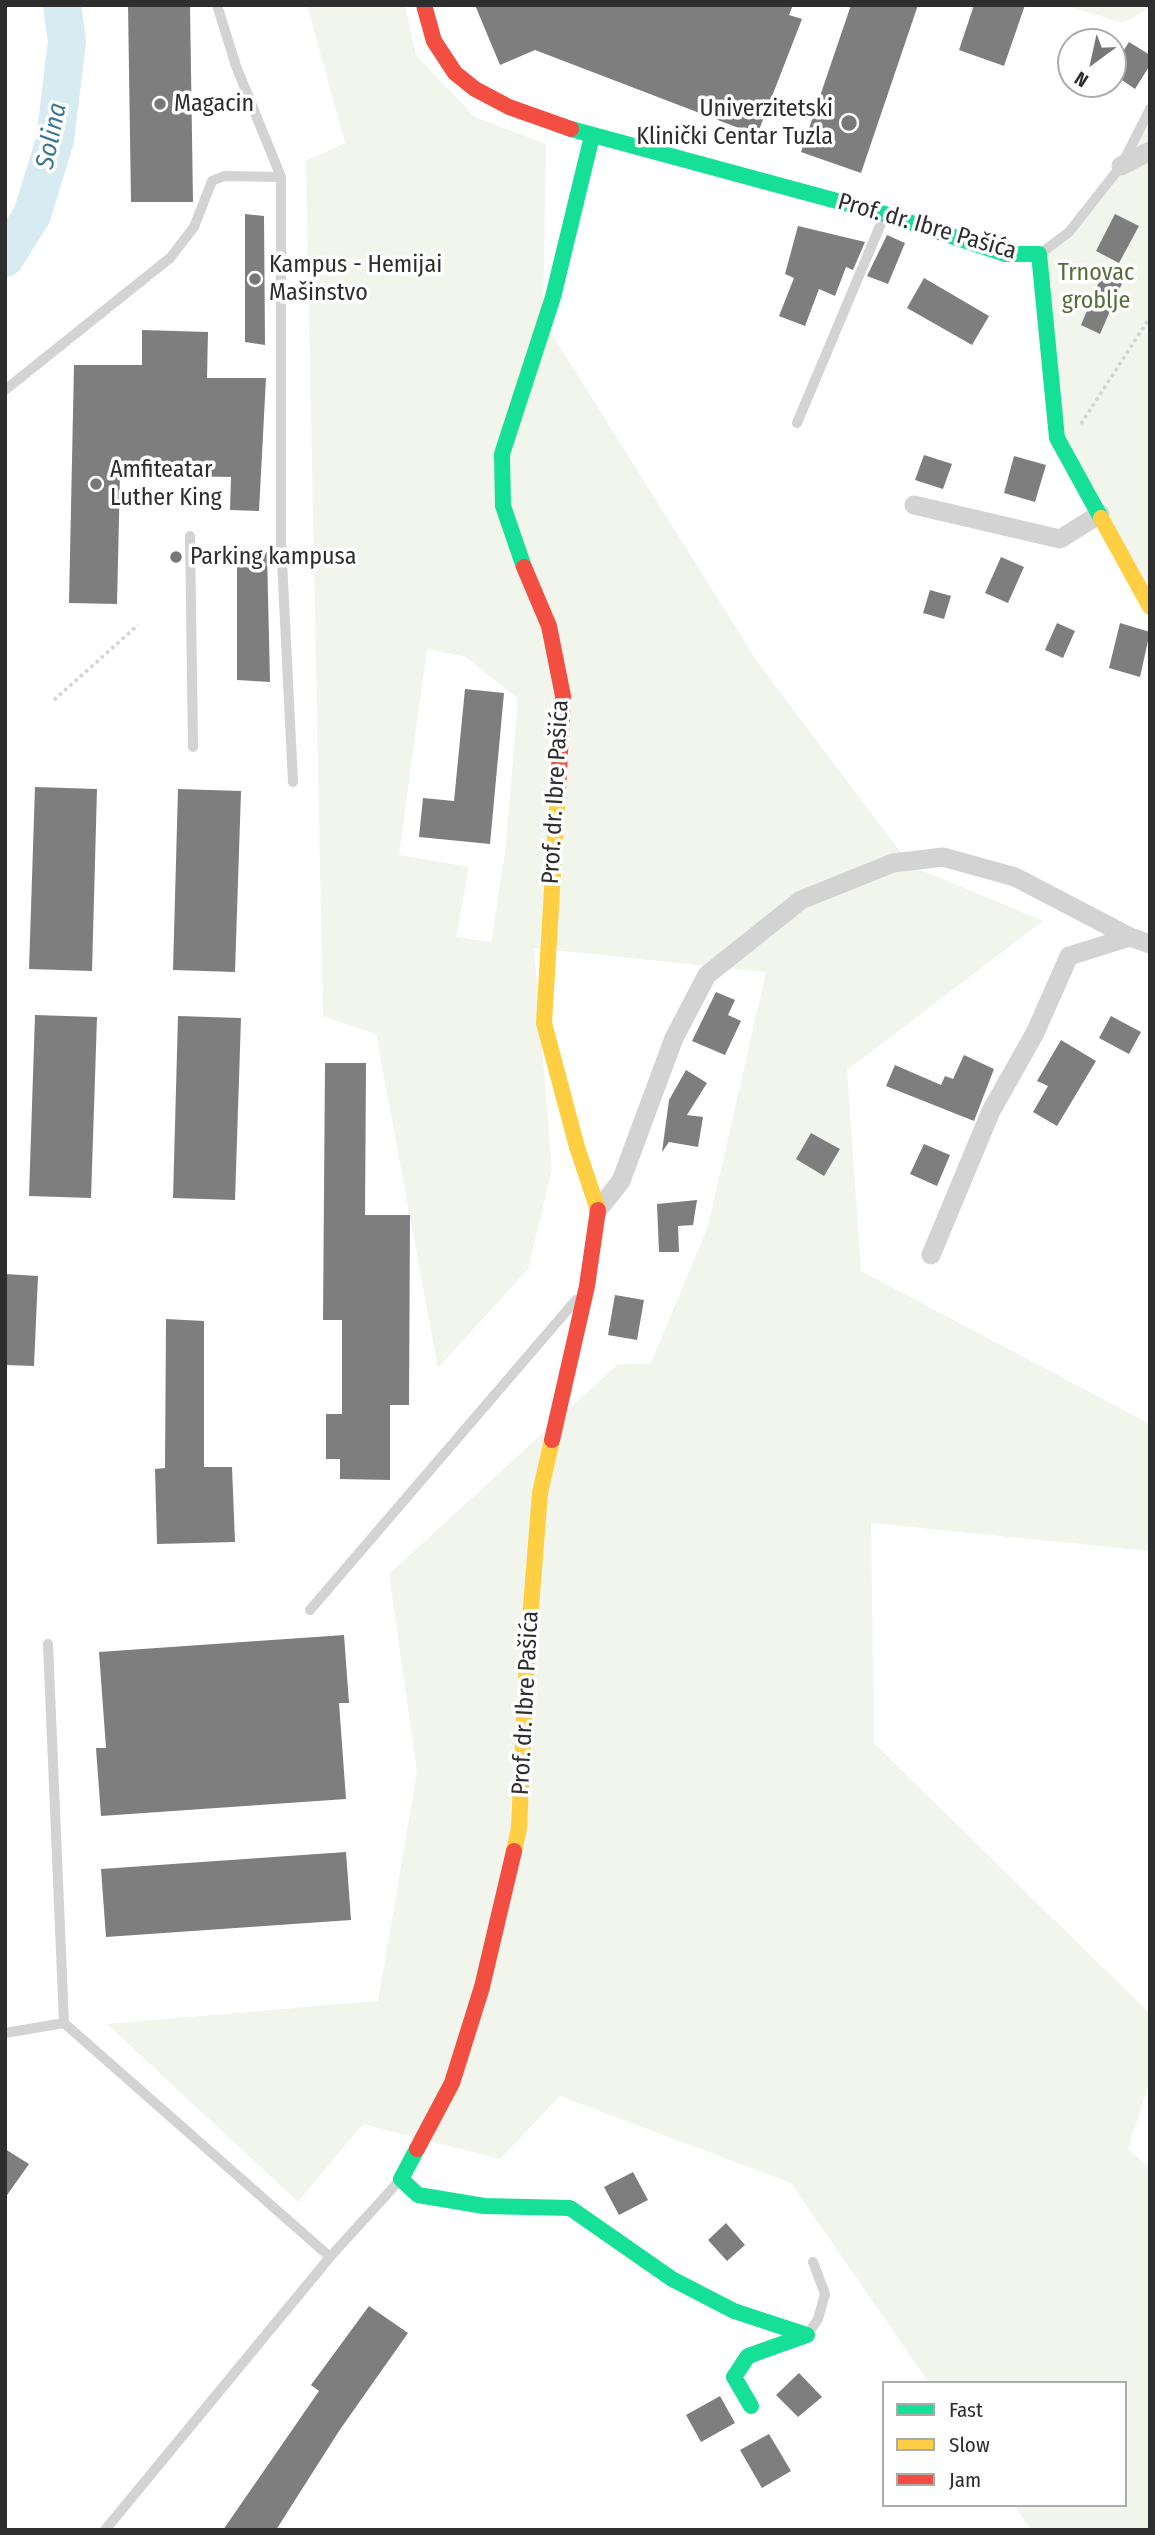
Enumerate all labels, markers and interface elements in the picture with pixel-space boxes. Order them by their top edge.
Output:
north arrow [1057,28,1127,98]
text: N [1070,67,1092,92]
place label: Magacin [174,90,254,118]
place label: Univerzitetski Klinički Centar Tuzla [636,95,833,151]
marker: Magacin [152,96,168,112]
water label: Solina [30,100,74,172]
marker: Univerzitetski Klinički Centar Tuzla [839,113,859,133]
street label: Prof. dr. Ibre Pašića [834,188,1020,266]
place label: Kampus - Hemijai Mašinstvo [269,251,442,307]
park label: Trnovac groblje [1058,259,1134,315]
marker: Kampus - Hemijai Mašinstvo [247,271,263,287]
place label: Amfiteatar Luther King [110,456,222,512]
marker: Amfiteatar Luther King [88,476,104,492]
place label: Parking kampusa [190,543,356,571]
marker: Parking kampusa [168,549,184,565]
street label: Prof. dr. Ibre Pašića [537,699,575,885]
street label: Prof. dr. Ibre Pašića [507,1610,545,1796]
legend [882,2381,1127,2507]
text: Fast [949,2397,983,2423]
text: Slow [949,2432,990,2458]
text: Jam [949,2467,981,2493]

